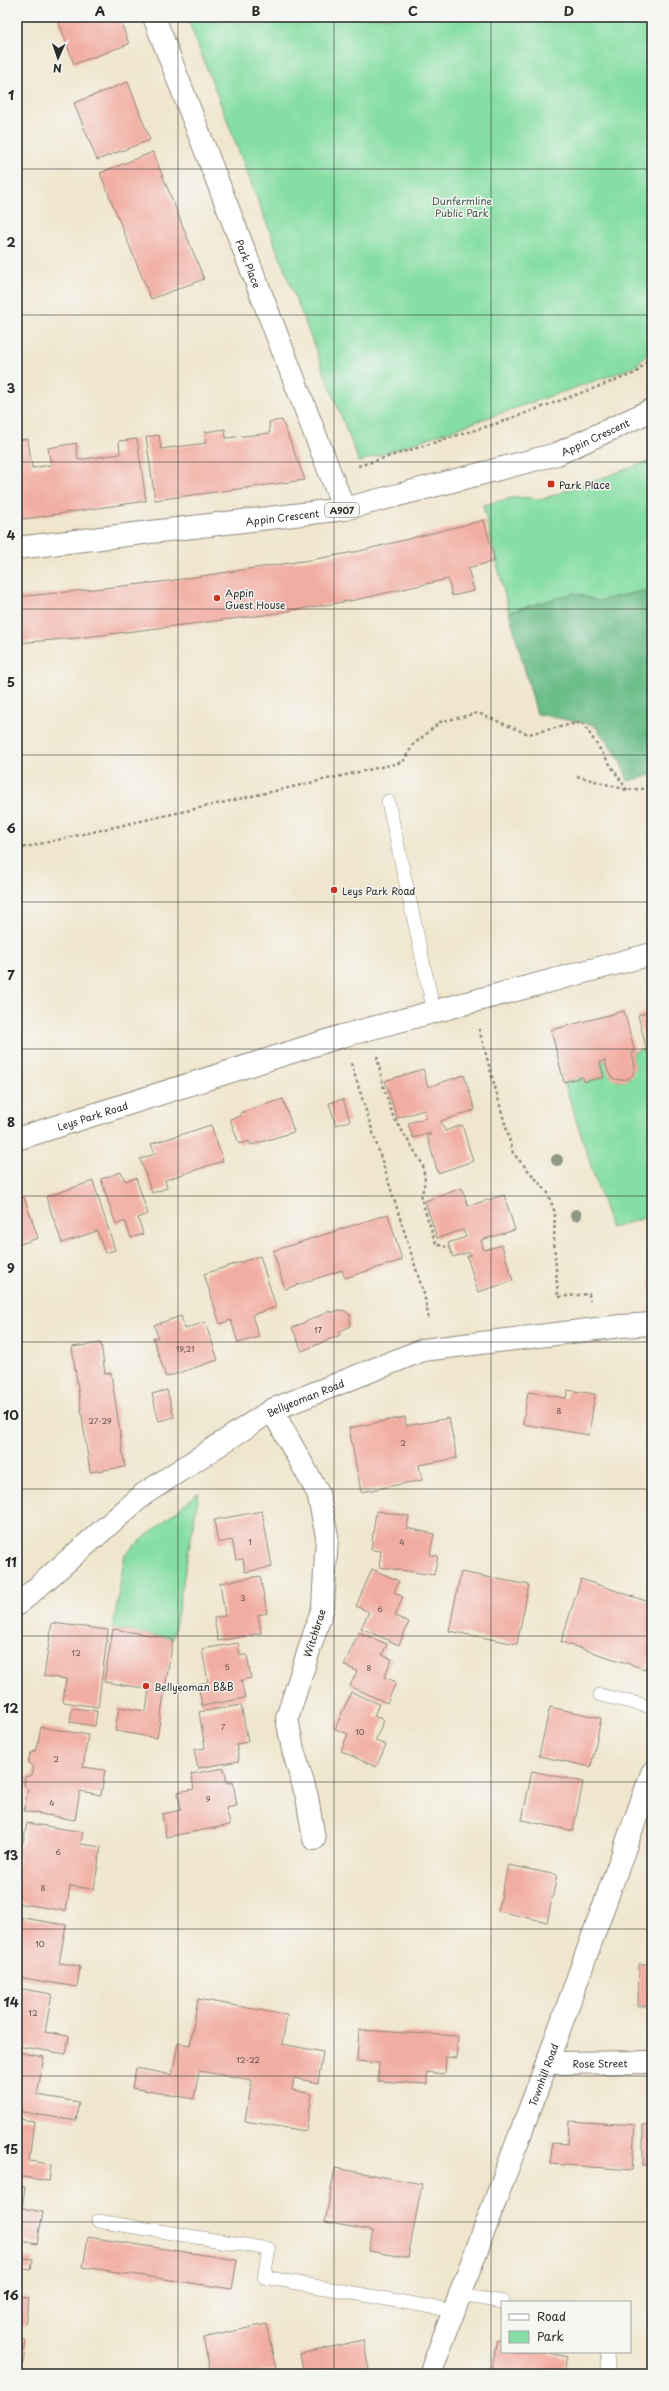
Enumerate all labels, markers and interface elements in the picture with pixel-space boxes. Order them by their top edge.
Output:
text: A [95,1,105,20]
text: B [252,1,261,20]
text: C [408,1,418,20]
text: D [564,1,574,20]
north arrow [38,38,78,78]
text: N [52,60,62,77]
text: 1 [8,85,14,104]
park label: Dunfermline Public Park [432,193,492,220]
text: 2 [6,232,16,251]
street label: Park Place [233,237,265,290]
text: 3 [7,378,16,397]
street label: Appin Crescent [558,414,632,459]
place label: Park Place [559,477,610,492]
marker: Park Place [546,479,556,489]
road number: A907 [325,503,359,517]
street label: Appin Crescent [244,505,320,528]
text: 4 [7,525,16,544]
place label: Appin Guest House [225,585,286,612]
marker: Appin Guest House [212,593,222,603]
text: 5 [7,672,15,691]
text: 6 [6,818,16,837]
place label: Leys Park Road [342,883,416,898]
marker: Leys Park Road [329,885,339,895]
text: 7 [7,965,15,984]
street label: Leys Park Road [55,1097,130,1133]
text: 8 [7,1112,15,1131]
text: 9 [7,1258,15,1277]
house number: 17 [314,1324,323,1336]
house number: 19,21 [176,1343,194,1355]
street label: Bellyeoman Road [263,1375,346,1420]
text: 10 [3,1405,19,1424]
house number: 8 [557,1405,562,1417]
house number: 27-29 [88,1415,112,1427]
house number: 2 [400,1437,406,1449]
house number: 1 [248,1536,252,1548]
house number: 4 [399,1536,405,1548]
text: 11 [5,1552,17,1571]
house number: 3 [240,1592,246,1604]
house number: 6 [377,1603,383,1615]
street label: Witchbrae [299,1607,329,1659]
house number: 12 [71,1647,81,1659]
house number: 5 [224,1661,230,1673]
house number: 8 [367,1662,372,1674]
place label: Bellyeoman B&B [154,1679,234,1694]
marker: Bellyeoman B&B [141,1681,151,1691]
text: 12 [3,1698,19,1717]
house number: 7 [221,1721,226,1733]
house number: 10 [355,1726,365,1738]
house number: 2 [53,1753,59,1765]
house number: 9 [206,1793,211,1805]
house number: 4 [49,1797,55,1809]
text: 13 [4,1845,19,1864]
house number: 6 [55,1846,61,1858]
house number: 8 [41,1882,46,1894]
house number: 10 [35,1938,45,1950]
text: 14 [3,1992,19,2011]
house number: 12 [28,2007,38,2019]
street label: Townhill Road [524,2041,561,2108]
house number: 12-22 [236,2054,260,2066]
street label: Rose Street [572,2055,628,2070]
text: 15 [4,2139,18,2158]
text: 16 [3,2285,19,2304]
legend [501,2301,631,2353]
text: Road [537,2307,566,2325]
text: Park [537,2327,564,2345]

